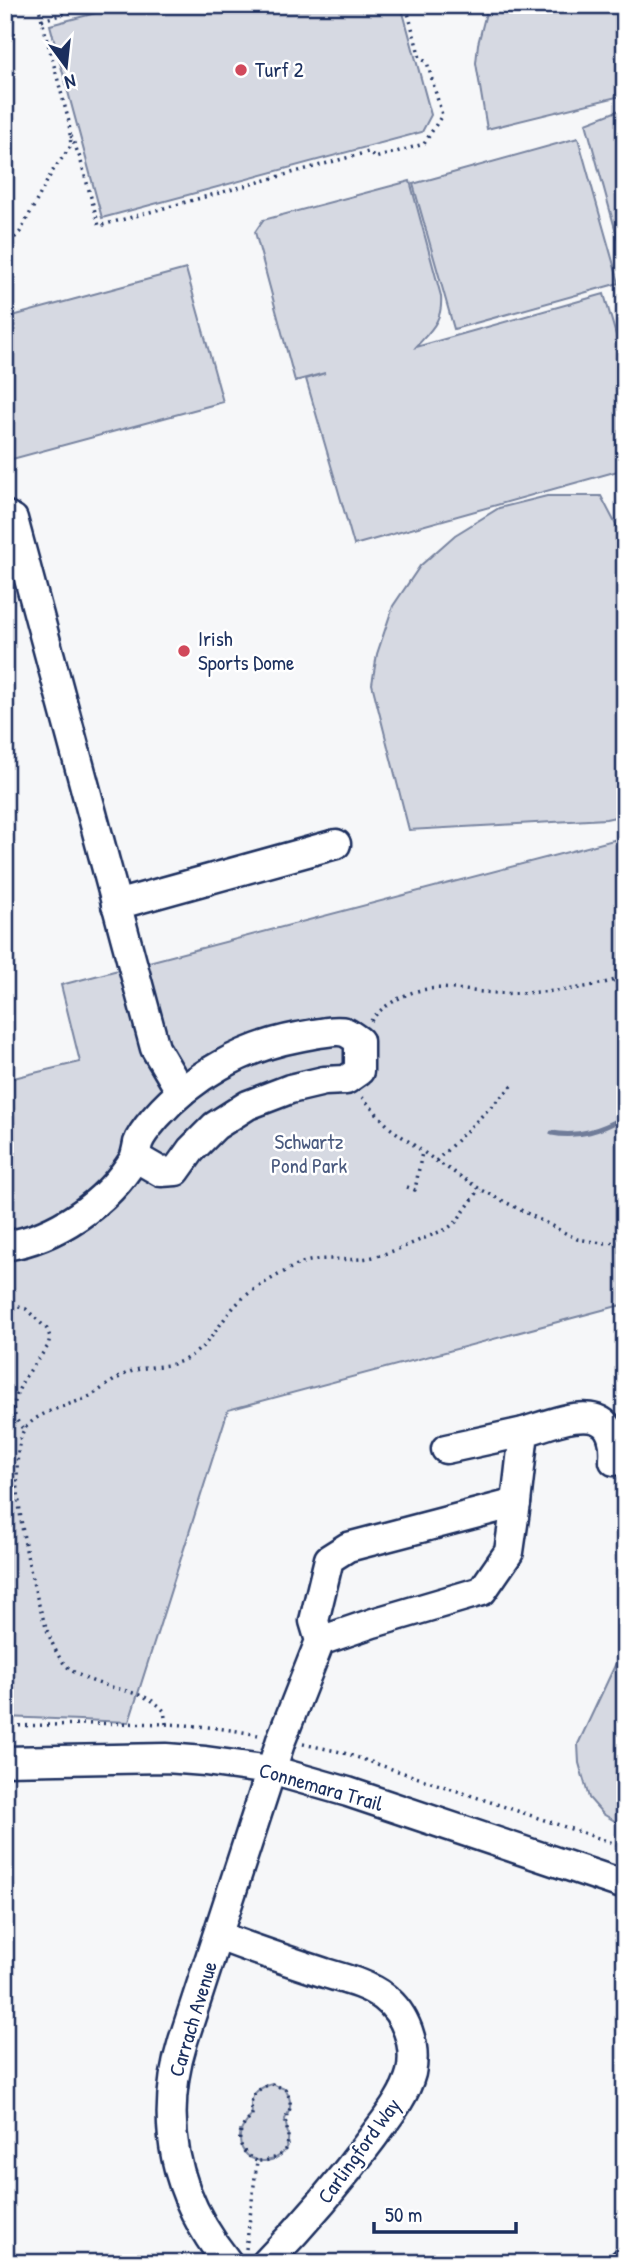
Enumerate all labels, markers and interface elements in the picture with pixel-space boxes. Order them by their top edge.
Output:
north arrow [32,32,102,102]
place label: Turf 2 [255,55,304,84]
marker: Turf 2 [233,62,249,78]
text: N [62,69,79,96]
place label: Irish Sports Dome [198,624,294,677]
marker: Irish Sports Dome [176,643,192,659]
park label: Schwartz Pond Park [271,1127,347,1180]
street label: Connemara Trail [256,1755,387,1818]
street label: Carrach Avenue [161,1958,224,2080]
street label: Carlingford Way [310,2092,407,2209]
scale bar [374,2191,516,2235]
text: 50 m [385,2200,422,2229]

